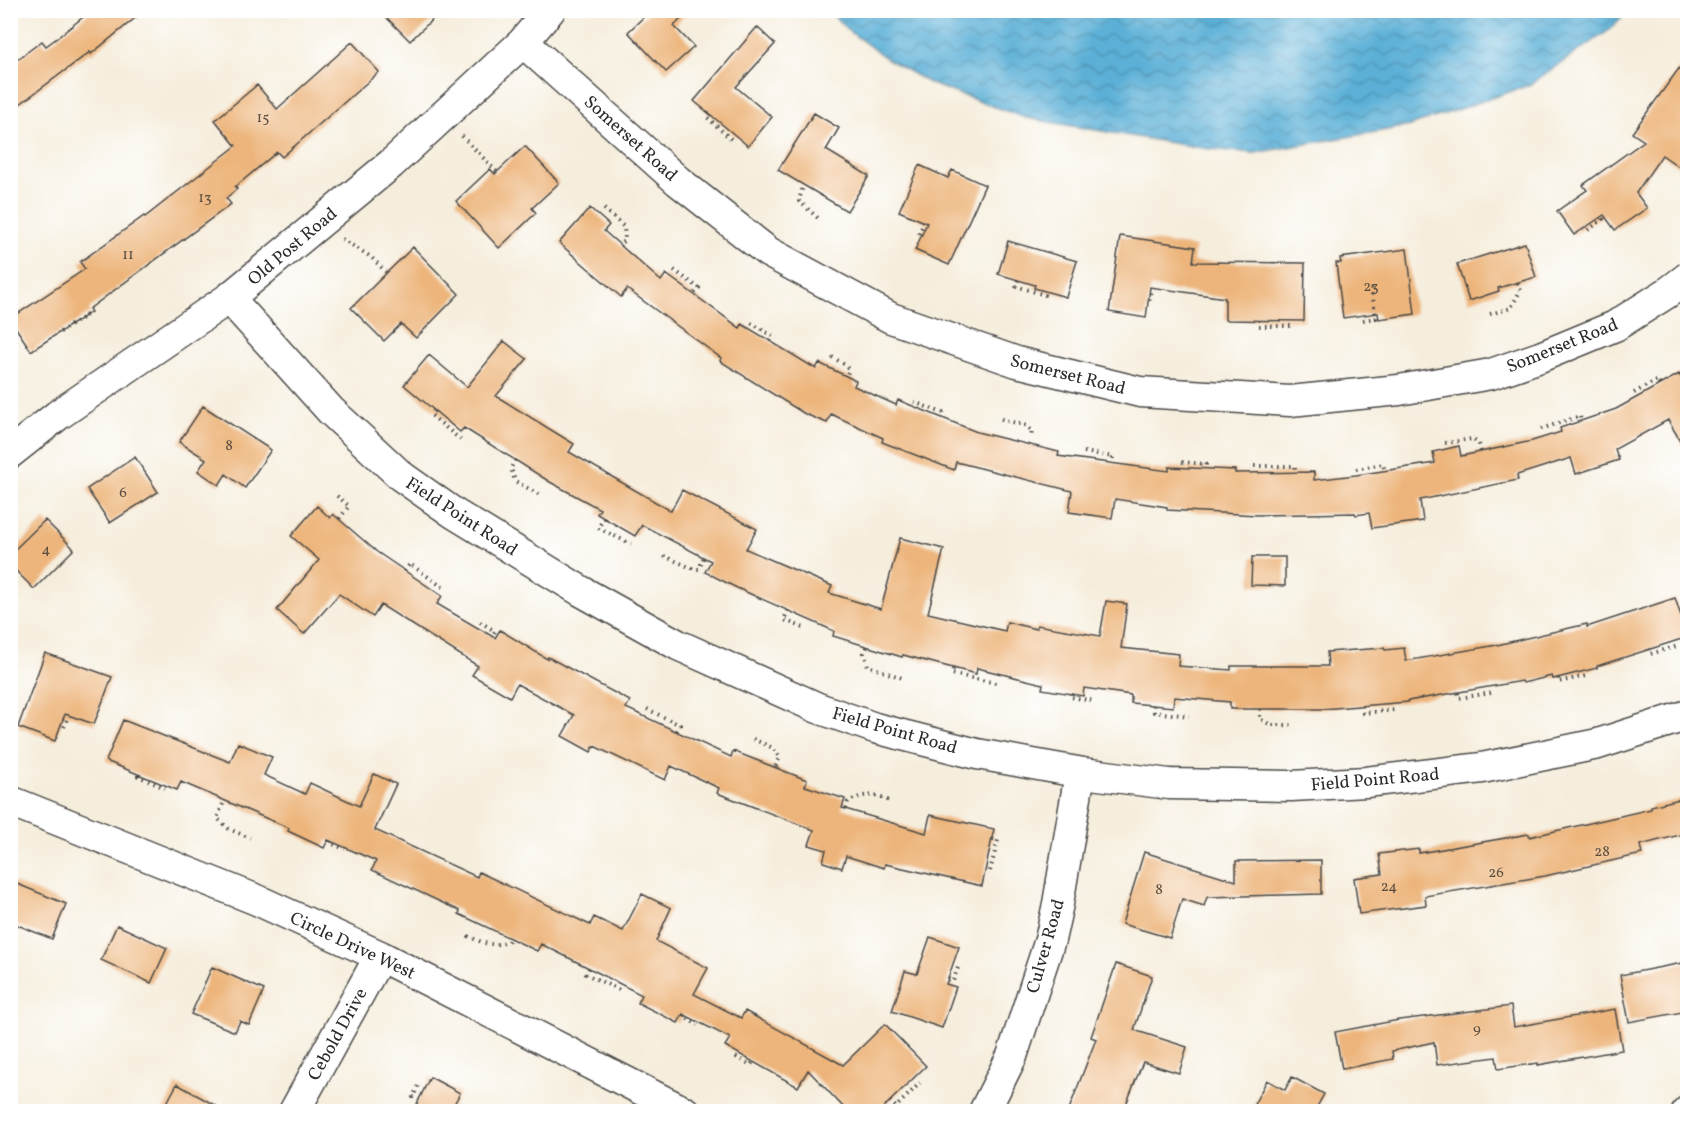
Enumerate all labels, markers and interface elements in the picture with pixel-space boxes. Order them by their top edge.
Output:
street label: Somerset Road [578,90,682,188]
house number: 15 [256,108,270,129]
house number: 13 [198,188,212,209]
street label: Old Post Road [243,202,343,292]
house number: 11 [122,245,134,266]
house number: 23 [1363,277,1379,298]
street label: Somerset Road [1503,313,1622,380]
street label: Somerset Road [1007,349,1128,402]
house number: 8 [225,436,233,457]
street label: Field Point Road [400,472,522,563]
house number: 6 [119,483,127,504]
house number: 4 [42,540,51,561]
street label: Field Point Road [829,702,960,761]
street label: Field Point Road [1310,762,1440,799]
house number: 28 [1594,842,1610,863]
house number: 26 [1488,863,1504,884]
house number: 24 [1381,877,1397,898]
house number: 8 [1155,880,1163,901]
street label: Culver Road [1021,896,1072,996]
street label: Circle Drive West [285,906,419,986]
street label: Cebold Drive [303,984,374,1086]
house number: 9 [1473,1019,1481,1040]

